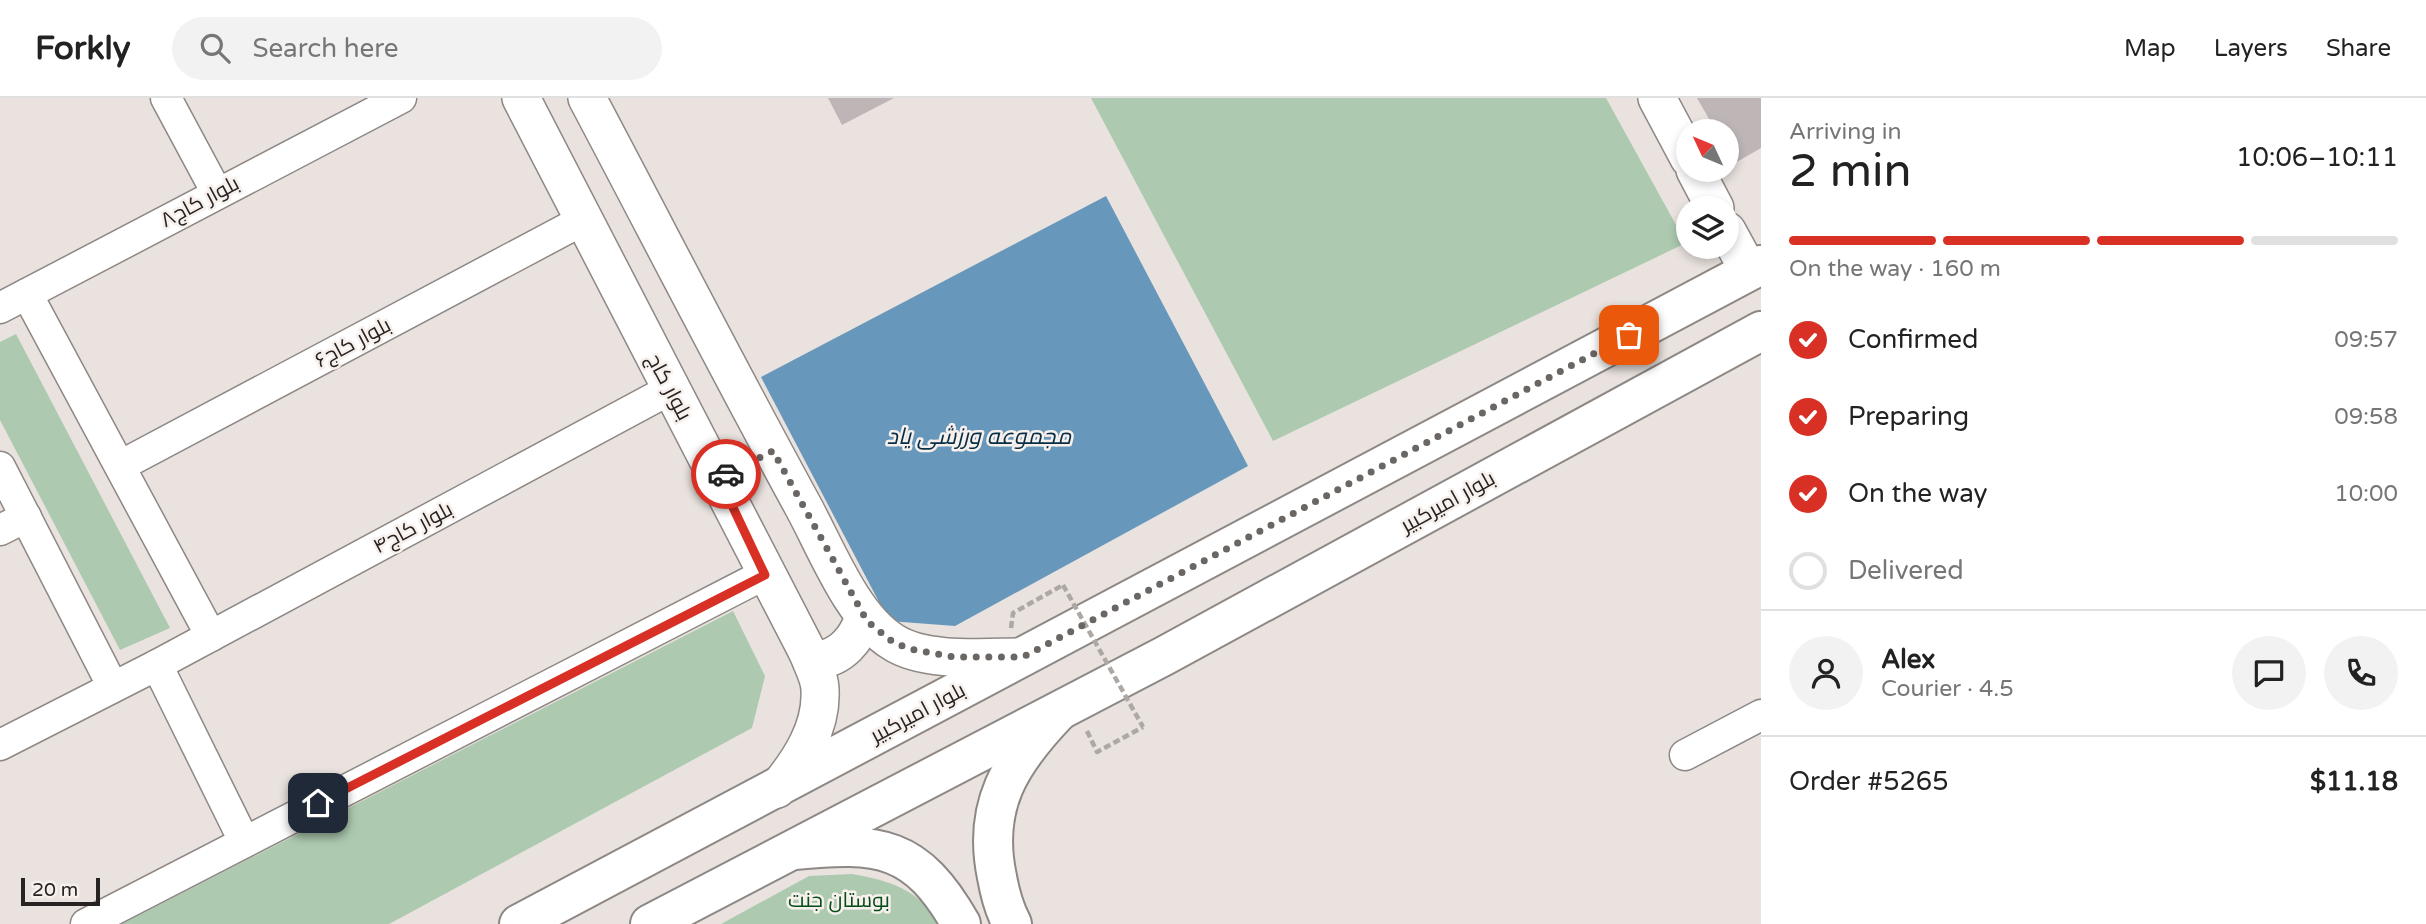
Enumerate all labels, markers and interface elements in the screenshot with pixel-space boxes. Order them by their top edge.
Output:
search box [172,17,662,80]
text: Forkly [35,29,130,68]
icon: search [196,29,234,67]
text: Search here [252,33,399,64]
text: Map [2124,34,2176,63]
text: Layers [2214,34,2288,63]
text: Share [2326,34,2391,63]
text: Arriving in [1789,118,1902,146]
north arrow [1676,119,1740,182]
map controls [1676,119,1739,259]
text: 10:06–10:11 [2236,142,2398,173]
text: 2 min [1789,144,1912,199]
street label: بلوار کاج۸ [156,171,244,234]
button: layers [1676,196,1739,259]
text: On the way · 160 m [1789,255,2001,283]
pin [1599,305,1659,365]
street label: بلوار کاج۶ [311,313,396,374]
icon: bag [1610,316,1648,354]
icon: check [1789,321,1827,359]
text: Confirmed [1848,324,1978,355]
text: 09:57 [2334,326,2398,354]
street label: بلوار کاج [640,349,697,425]
icon: check [1789,398,1827,436]
text: Preparing [1848,401,1969,432]
text: 09:58 [2334,403,2398,431]
water label: مجموعه ورزشی یاد [887,423,1071,451]
courier [691,439,761,509]
icon: car [707,455,745,493]
street label: بلوار امیرکبیر [1395,466,1500,539]
icon: check [1789,475,1827,513]
text: On the way [1848,478,1988,509]
text: 10:00 [2334,480,2398,508]
street label: بلوار کاج۴ [369,497,457,560]
text: Delivered [1848,555,1964,586]
button: person [1789,636,1863,710]
button: chat [2232,636,2306,710]
button: phone [2324,636,2398,710]
text: Alex [1881,644,1935,675]
text: Courier · 4.5 [1881,675,2014,703]
street label: بلوار امیرکبیر [865,678,970,749]
text: Order #5265 [1789,766,1949,797]
text: $11.18 [2310,766,2398,797]
pin [288,773,348,833]
icon: home [299,784,337,822]
scale bar [21,875,100,907]
text: 20 m [32,879,78,901]
park label: بوستان جنت [788,888,890,913]

